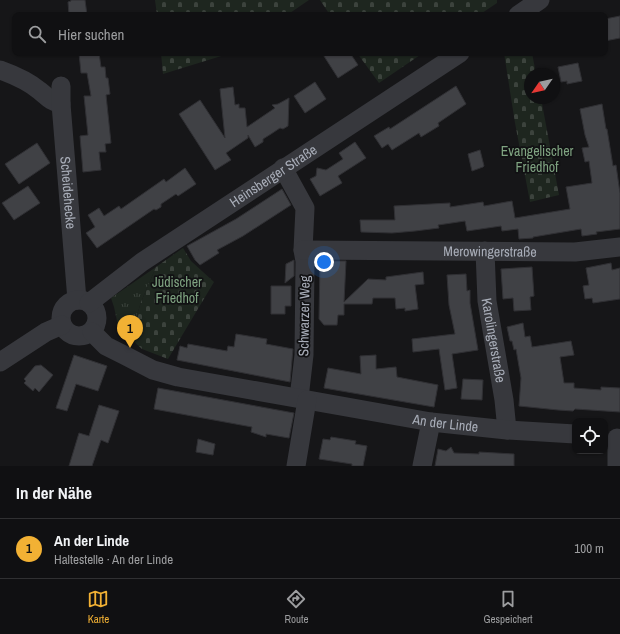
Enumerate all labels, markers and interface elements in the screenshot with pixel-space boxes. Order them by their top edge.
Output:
search box [12,12,608,56]
icon: search [26,23,48,45]
text: Hier suchen [58,24,124,45]
north arrow [524,68,560,104]
street label: Heinsberger Straße [226,141,320,211]
park label: Evangelischer Friedhof [501,142,574,176]
street label: Scheidehecke [56,156,80,230]
street label: Merowingerstraße [443,242,537,261]
your location [314,252,334,272]
park label: Jüdischer Friedhof [152,273,202,307]
street label: Schwarzer Weg [294,275,314,357]
street label: Karolingerstraße [478,297,510,384]
pin: 1 [117,315,143,348]
street label: An der Linde [410,410,479,436]
map controls [572,418,608,454]
button: locate [572,418,608,454]
text: In der Nähe [16,481,92,504]
text: An der Linde [54,530,129,551]
text: 1 [26,540,32,557]
text: 100 m [574,540,604,557]
text: Haltestelle · An der Linde [54,551,173,568]
tab: Karte [87,588,109,626]
tab: Route [284,588,308,626]
tab: Gespeichert [483,588,533,626]

